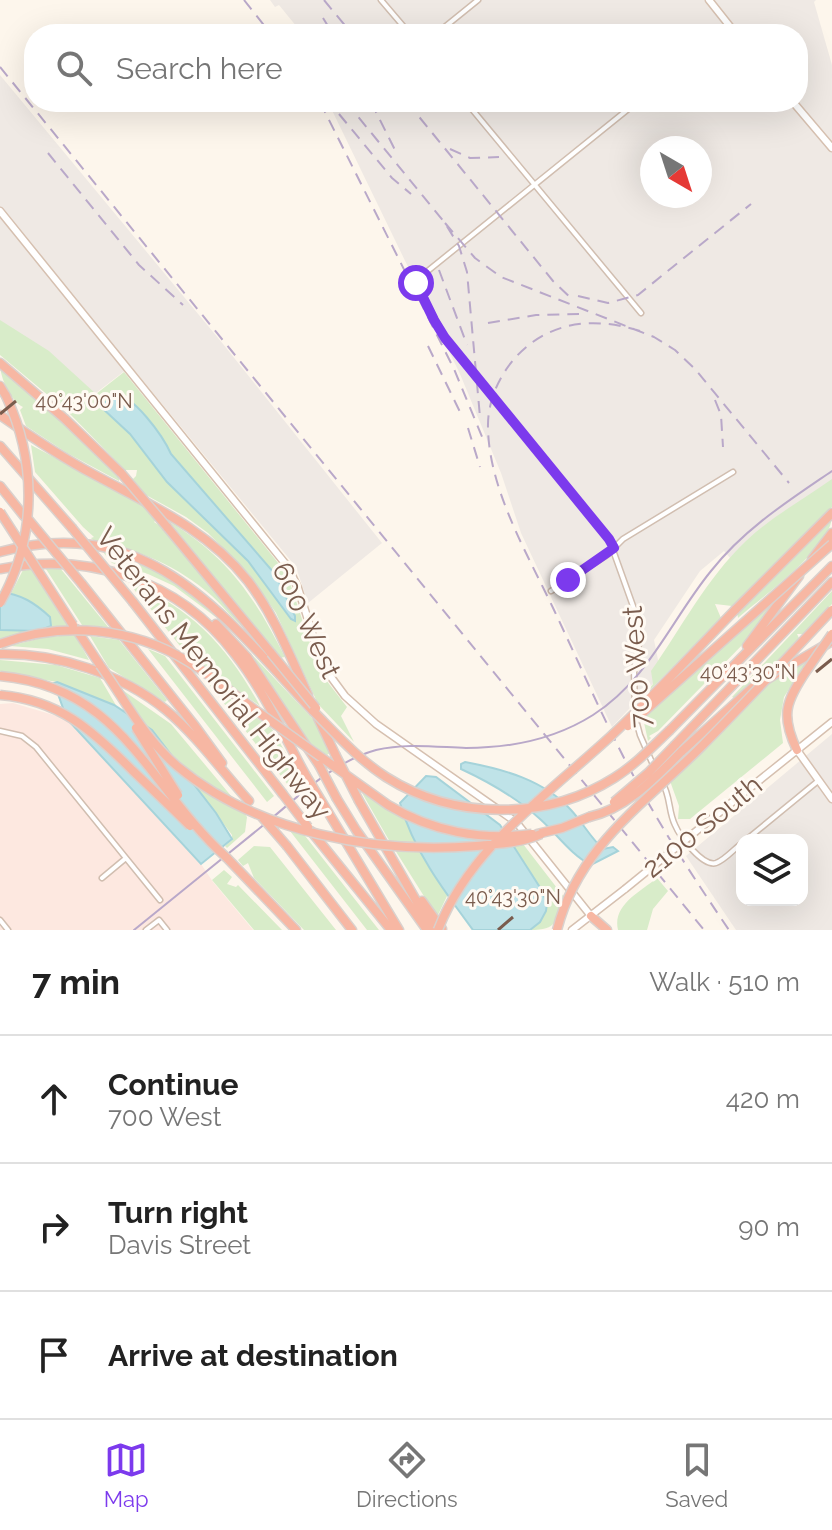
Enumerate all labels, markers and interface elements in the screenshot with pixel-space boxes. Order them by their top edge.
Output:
search box [24,24,808,112]
icon: search [52,46,96,90]
text: Search here [116,51,283,86]
north arrow [640,136,712,208]
route start [398,265,434,301]
text: 40°43'00"N [35,389,133,413]
street label: Veterans Memorial Highway [89,521,338,826]
street label: 600 West [265,557,348,684]
route end [550,562,586,598]
street label: 700 West [616,604,657,729]
text: 40°43'30"N [700,660,796,684]
street label: 2100 South [636,768,769,885]
map controls [736,834,808,906]
button: layers [736,834,808,906]
text: 40°43'30"N [465,885,561,909]
text: 7 min [32,962,120,1002]
text: Walk · 510 m [649,967,800,997]
text: Continue [108,1067,239,1102]
icon: ahead [32,1077,76,1121]
text: 420 m [726,1084,800,1114]
text: 700 West [108,1102,221,1132]
text: Turn right [108,1195,248,1230]
icon: right [32,1205,76,1249]
text: 90 m [738,1212,800,1242]
text: Davis Street [108,1230,251,1260]
icon: arrive [32,1333,76,1377]
text: Arrive at destination [108,1338,398,1373]
tab: Map [104,1438,149,1512]
tab: Directions [356,1438,458,1512]
tab: Saved [665,1438,728,1512]

